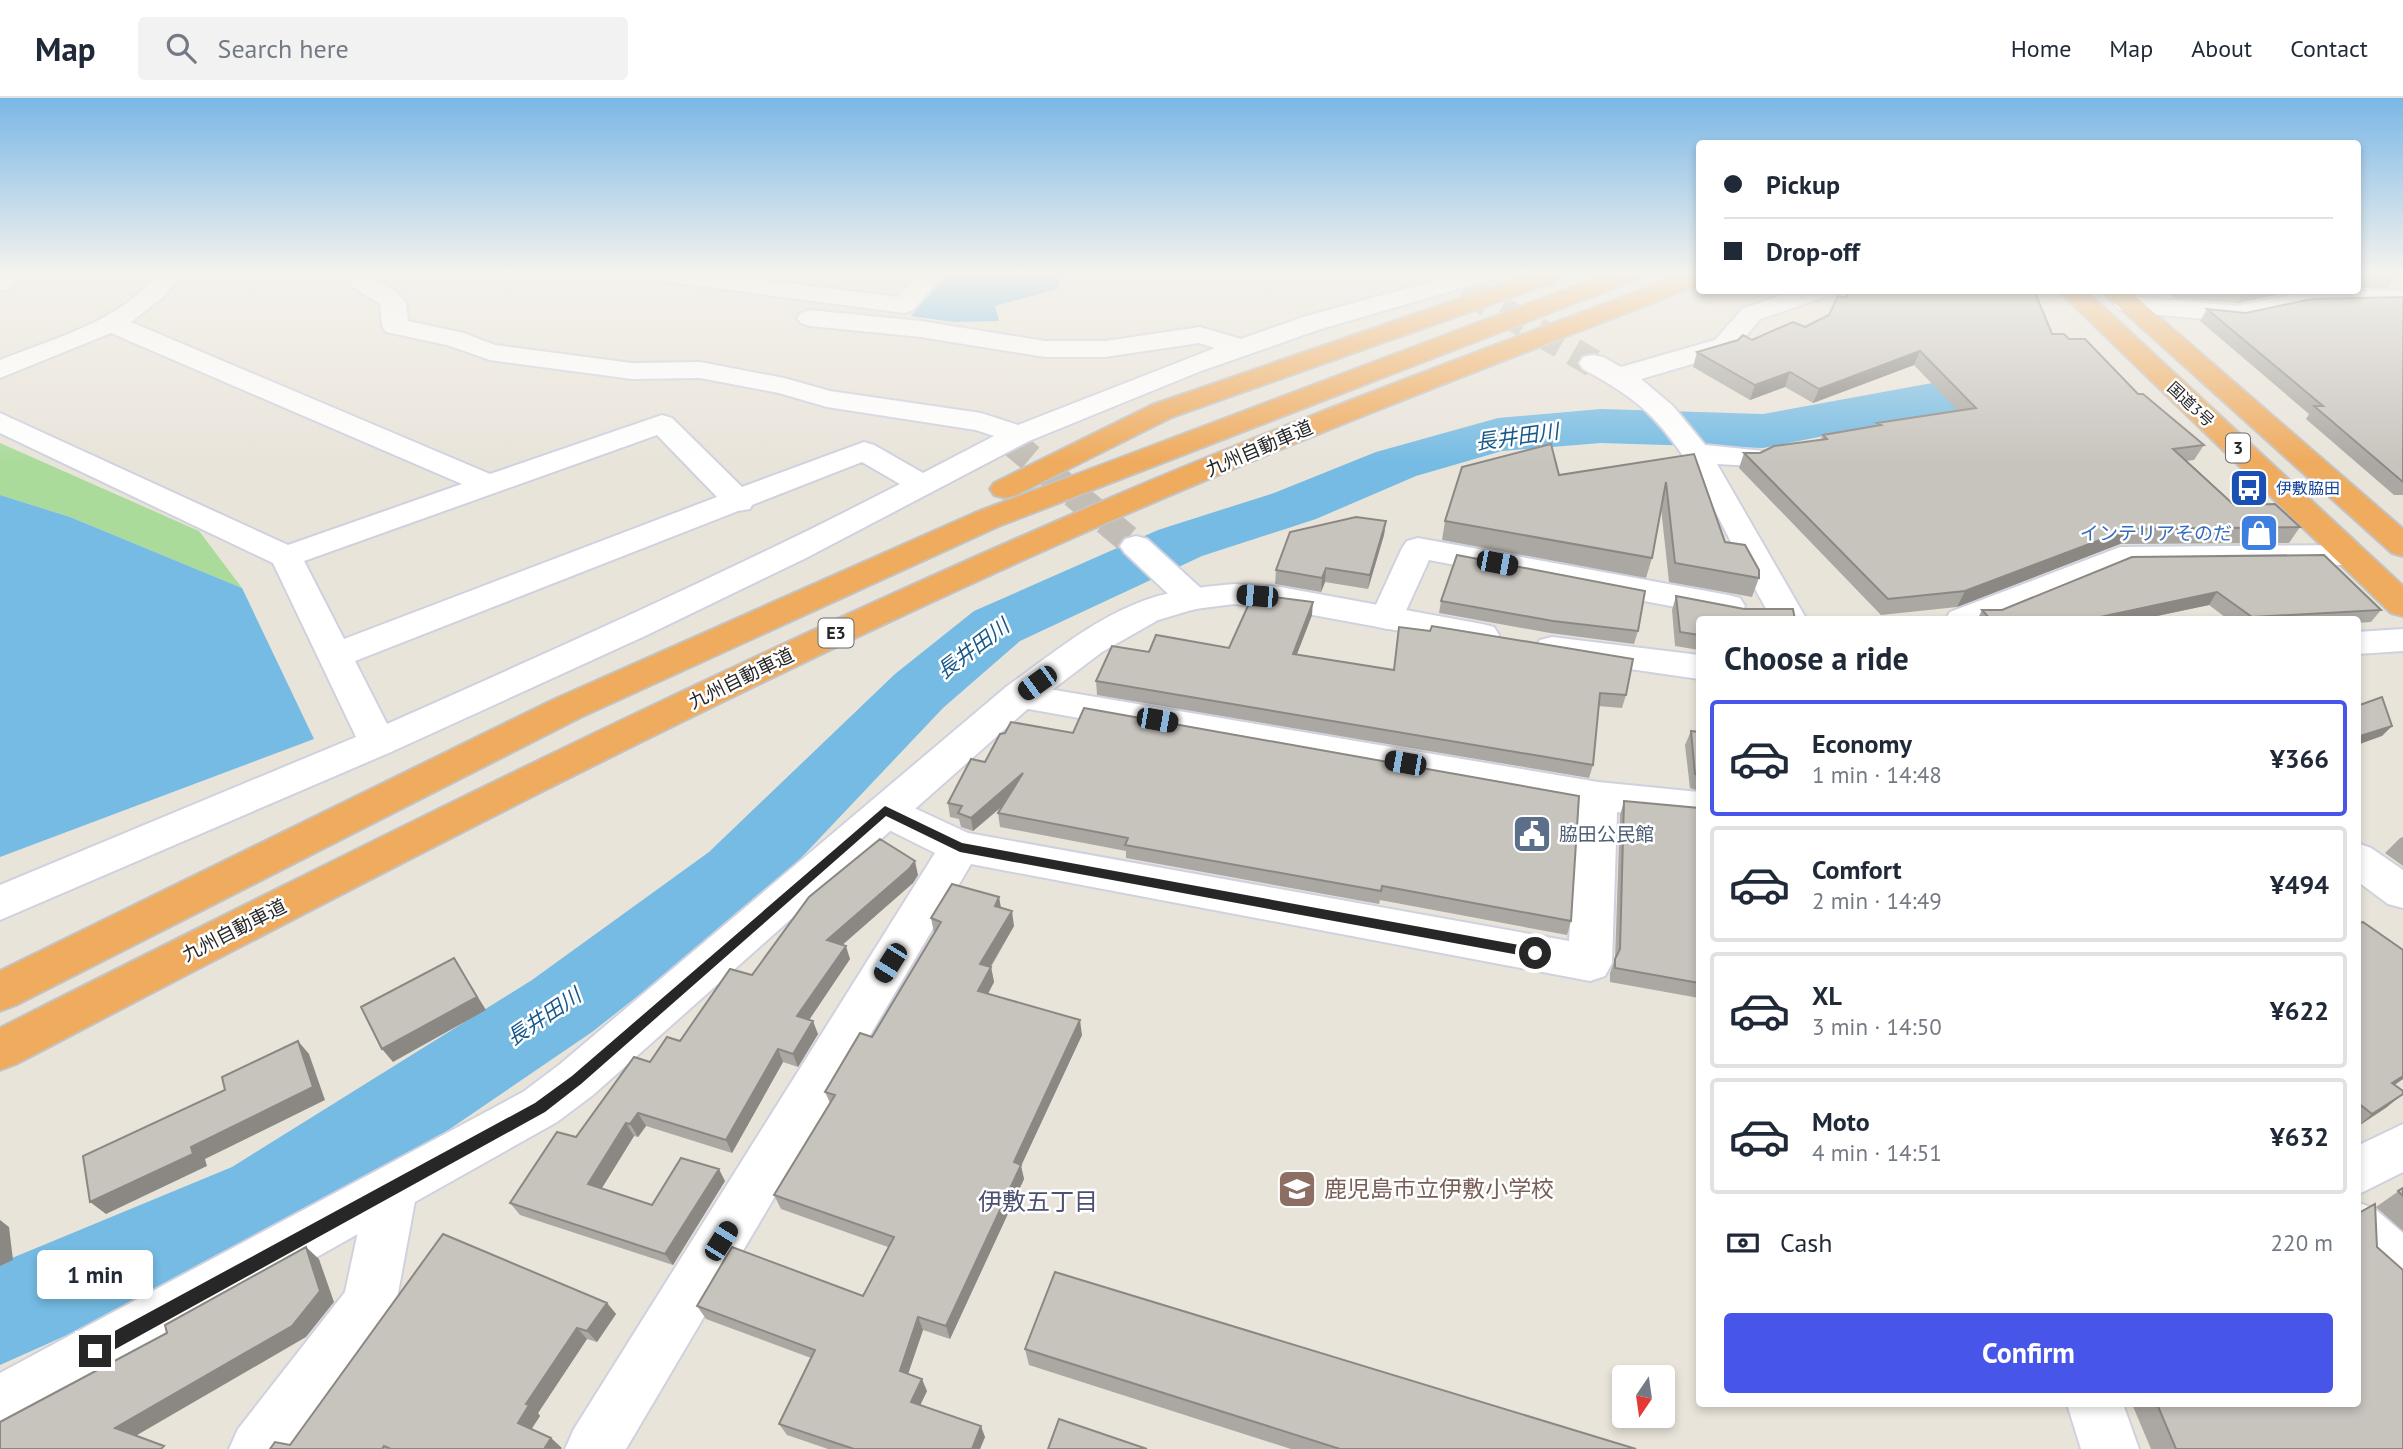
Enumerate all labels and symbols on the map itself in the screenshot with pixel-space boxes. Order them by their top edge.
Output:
street label: 国道3号 [2163,377,2219,431]
street label: 九州自動車道 [1202,415,1316,481]
water label: 長井田川 [1473,417,1562,456]
road number: 3 [2226,434,2250,462]
bus stop icon: 伊敷脇田 [2228,467,2270,509]
place label: 伊敷脇田 [2276,478,2340,498]
shop icon: インテリアそのだ [2238,512,2280,554]
place label: インテリアそのだ [2080,521,2232,545]
car [1475,549,1520,577]
car [1236,584,1279,608]
water label: 長井田川 [931,611,1016,685]
road number: E3 [818,618,854,648]
street label: 九州自動車道 [685,642,797,714]
car [1014,662,1061,704]
car [1135,706,1180,734]
car [1383,749,1428,777]
public building icon: 脇田公民館 [1511,813,1553,855]
place label: 脇田公民館 [1559,822,1654,846]
street label: 九州自動車道 [178,893,290,967]
route start [1519,937,1551,969]
car [870,940,911,986]
water label: 長井田川 [501,981,588,1051]
school or university icon: 鹿児島市立伊敷小学校 [1276,1168,1318,1210]
place label: 鹿児島市立伊敷小学校 [1324,1174,1554,1203]
district label: 伊敷五丁目 [978,1186,1098,1217]
car [701,1218,742,1264]
callout: 1 min [37,1250,153,1298]
route end [79,1335,111,1367]
north arrow [1612,1365,1675,1428]

